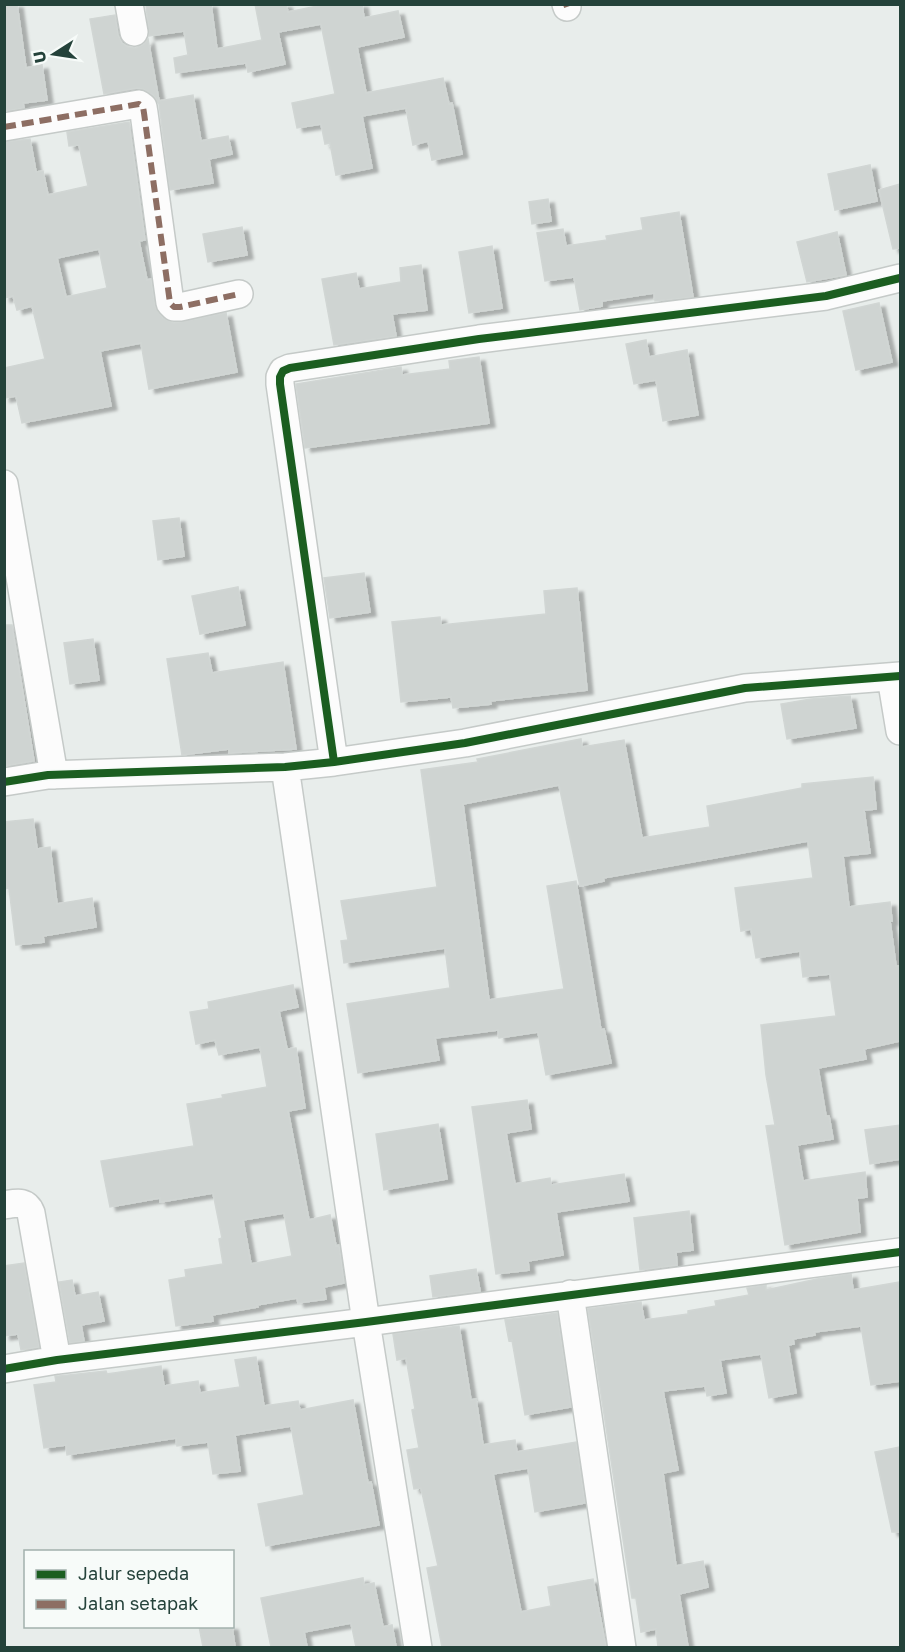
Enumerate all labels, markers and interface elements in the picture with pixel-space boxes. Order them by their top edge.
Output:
north arrow [24,24,84,84]
text: U [28,49,50,65]
legend [24,1550,234,1628]
text: Jalur sepeda [78,1562,189,1584]
text: Jalan setapak [78,1592,198,1614]

